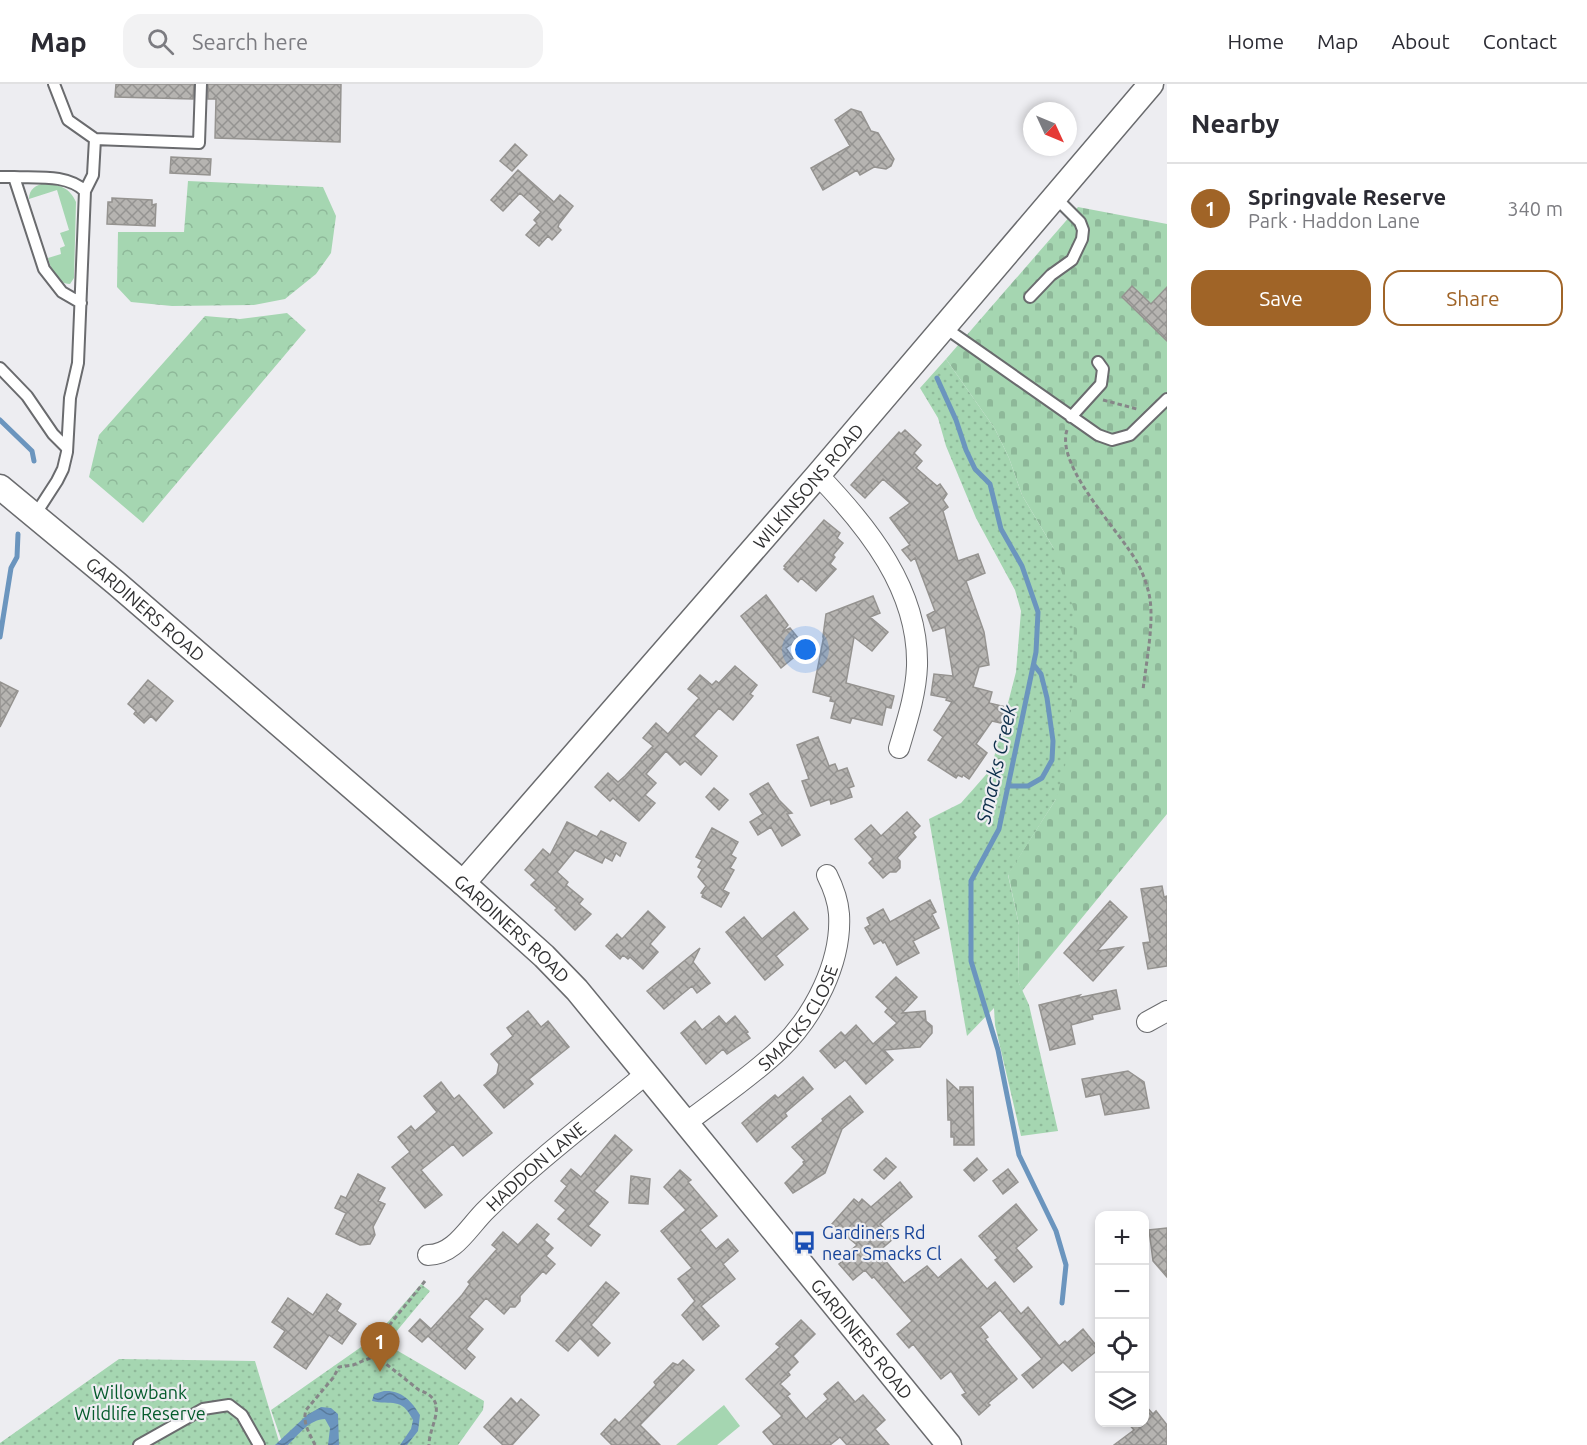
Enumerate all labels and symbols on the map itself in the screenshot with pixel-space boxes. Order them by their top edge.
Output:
north arrow [1023,102,1077,156]
street label: WILKINSONS ROAD [749,420,867,552]
street label: GARDINERS ROAD [82,553,209,665]
your location [791,635,820,664]
water label: Smacks Creek [971,702,1021,827]
street label: GARDINERS ROAD [450,870,574,986]
street label: SMACKS CLOSE [754,962,841,1074]
street label: HADDON LANE [482,1118,589,1215]
place label: Gardiners Rd near Smacks Cl [822,1222,942,1263]
bus stop icon: Gardiners Rd near Smacks Cl [791,1229,817,1255]
street label: GARDINERS ROAD [807,1274,917,1403]
pin: 1 [360,1322,400,1372]
park label: Willowbank Wildlife Reserve [74,1382,206,1423]

